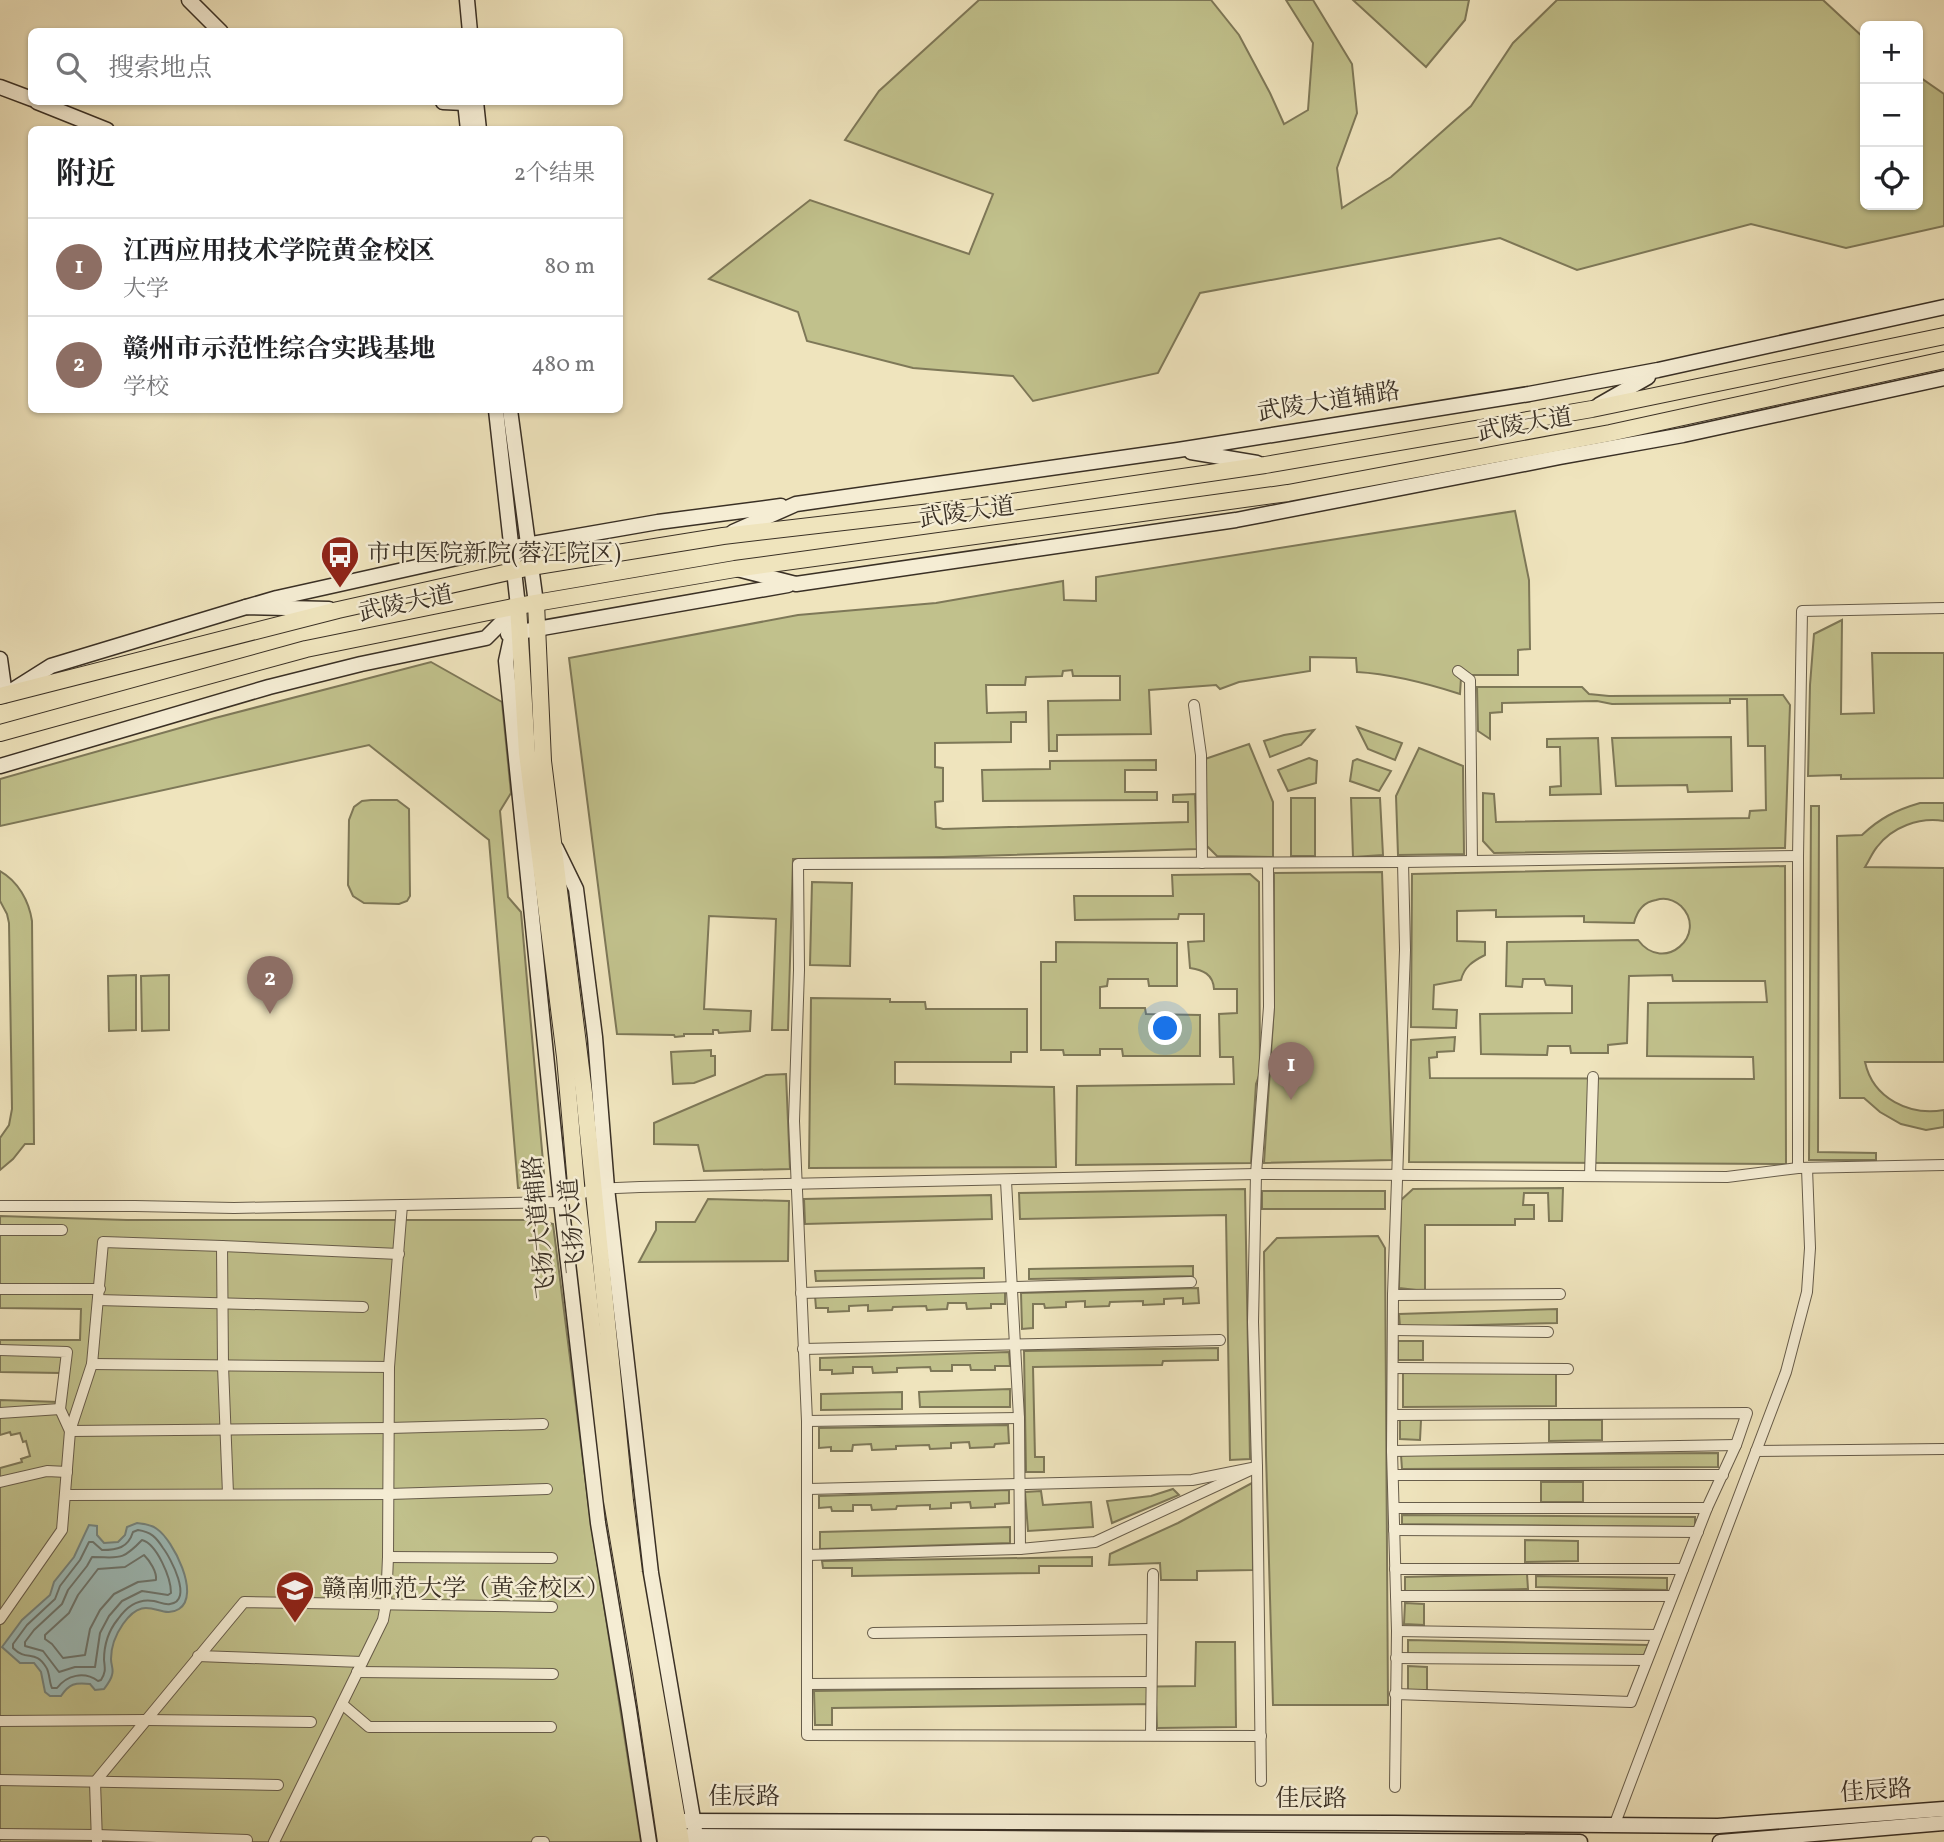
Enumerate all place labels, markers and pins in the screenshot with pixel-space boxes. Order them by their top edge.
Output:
bus stop icon: 市中医院新院(蓉江院区) [319,534,361,589]
place label: 市中医院新院(蓉江院区) [367,538,621,572]
pin: 2 [247,956,293,1014]
pin: 1 [1268,1042,1314,1100]
school or university icon: 赣南师范大学（黄金校区） [274,1569,316,1624]
place label: 赣南师范大学（黄金校区） [322,1573,610,1607]

